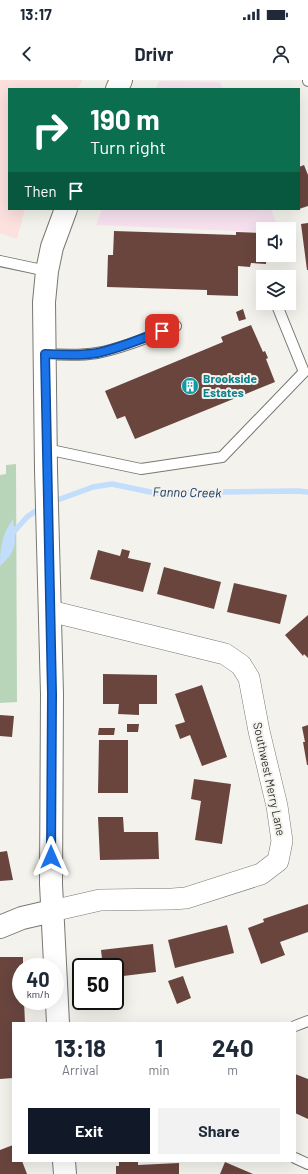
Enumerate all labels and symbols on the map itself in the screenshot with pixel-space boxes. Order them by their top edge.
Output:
pin [145,314,179,348]
place label: Brookside Estates [203,371,257,399]
building icon: Brookside Estates [180,376,200,396]
water label: Fanno Creek [153,483,222,501]
street label: Southwest Merry Lane [251,721,289,837]
position arrow [30,836,72,878]
speed limit sign: 50 [72,958,124,1010]

